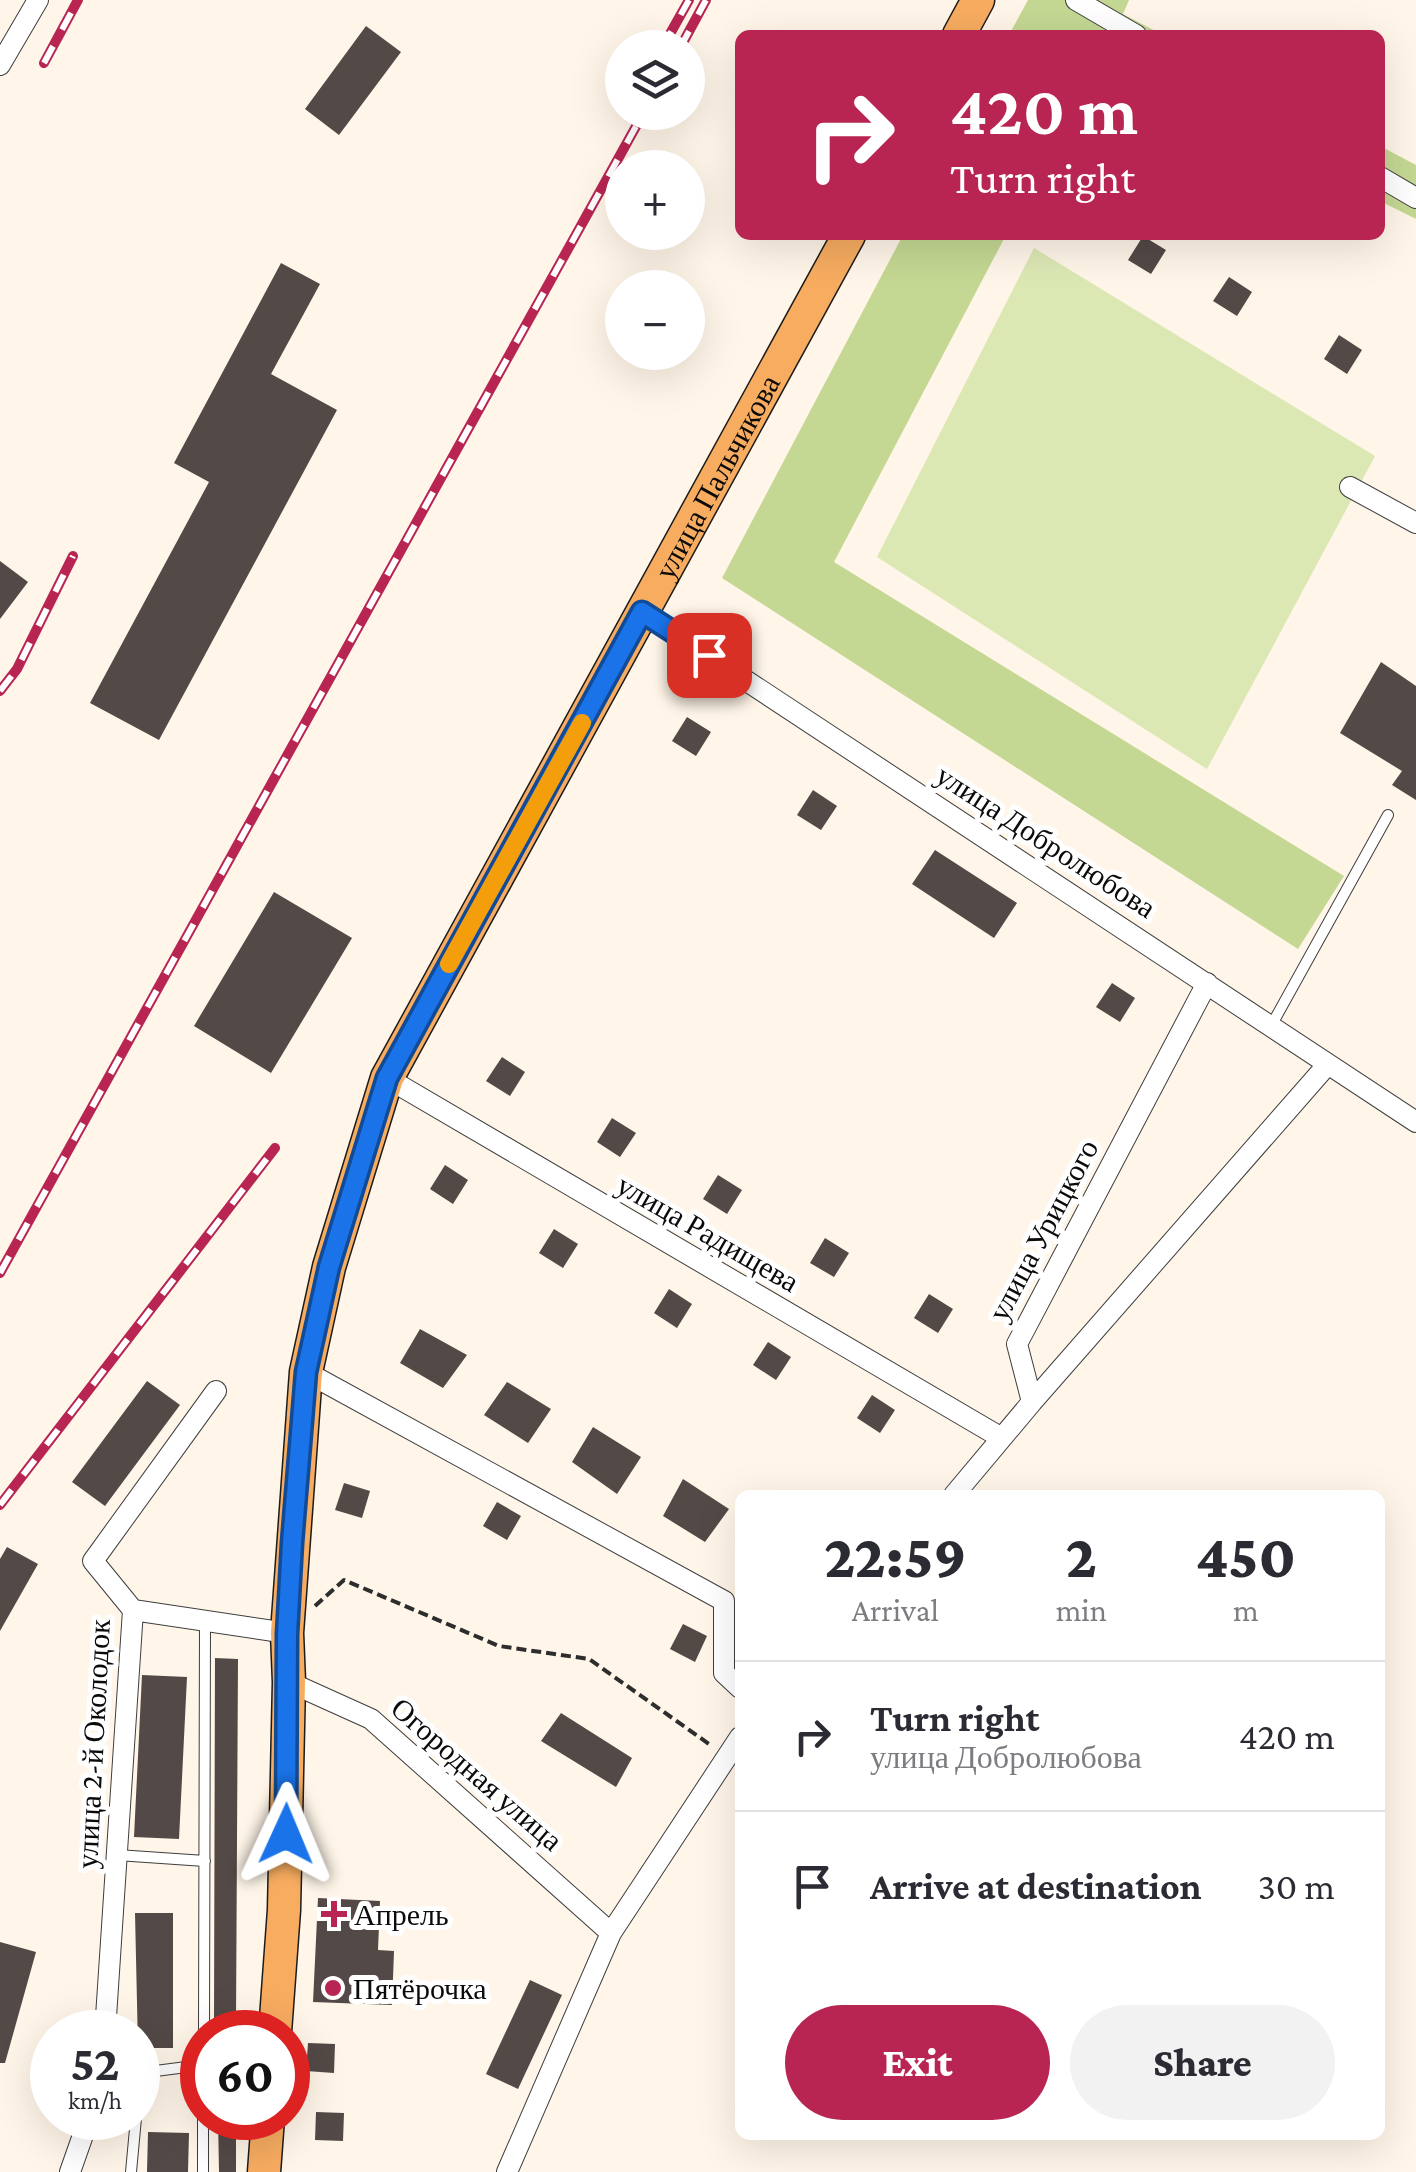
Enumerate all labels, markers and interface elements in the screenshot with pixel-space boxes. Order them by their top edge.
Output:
map controls [605,30,705,370]
button: layers [605,30,705,130]
icon: right [785,70,915,200]
text: 420 m [950,71,1138,149]
button: + [605,150,705,250]
text: Turn right [950,153,1135,203]
button: − [605,270,705,370]
street label: улица Пальчикова [647,369,786,584]
pin [667,613,752,698]
icon: arrive [682,628,737,683]
street label: улица Добролюбова [930,758,1162,924]
street label: улица Урицкого [981,1134,1105,1326]
street label: улица Радищева [611,1168,805,1298]
text: 22:59 [824,1523,967,1590]
text: 2 [1066,1523,1097,1590]
text: 450 [1196,1523,1296,1590]
text: Arrival [852,1592,939,1628]
text: min [1056,1592,1107,1628]
text: m [1233,1592,1259,1628]
street label: улица 2-й Околодок [70,1618,116,1870]
street label: Огородная улица [385,1691,569,1857]
text: Turn right [870,1697,1039,1739]
icon: right [785,1709,840,1764]
text: 420 m [1239,1715,1335,1757]
text: улица Добролюбова [870,1739,1142,1775]
position arrow [234,1782,338,1886]
icon: arrive [785,1859,840,1914]
text: Arrive at destination [870,1865,1202,1907]
text: 30 m [1258,1865,1335,1907]
place label: Апрель [354,1898,449,1931]
marker: Апрель [323,1903,345,1925]
place label: Пятёрочка [353,1972,487,2005]
marker: Пятёрочка [322,1977,344,1999]
button: Exit [785,2005,1050,2120]
button: Share [1070,2005,1335,2120]
speed limit sign: 60 [180,2010,310,2140]
text: 52 [70,2035,120,2091]
text: km/h [68,2087,122,2114]

